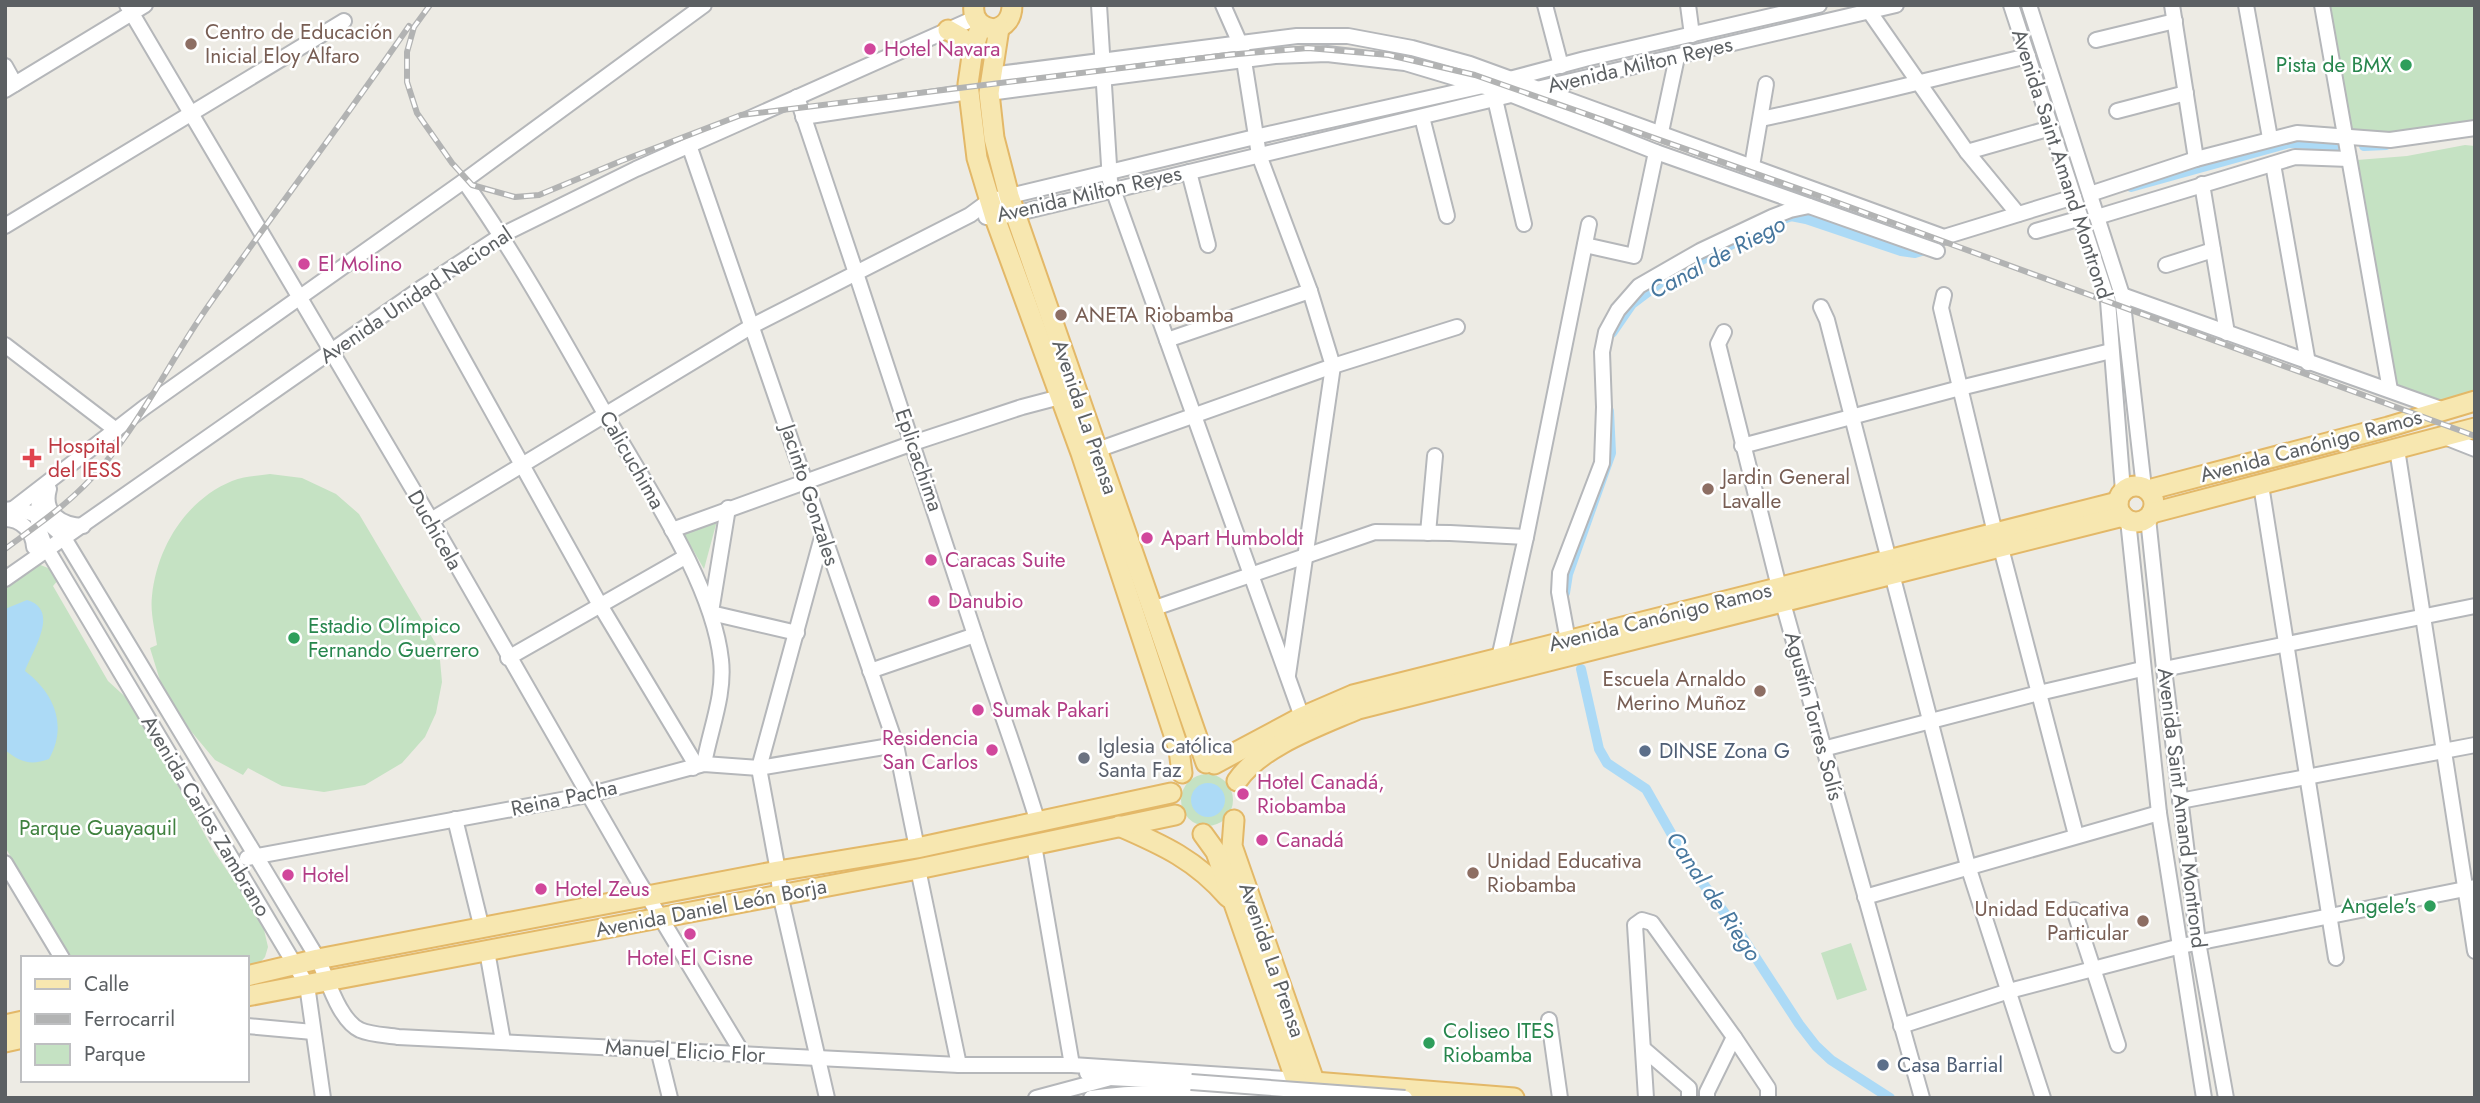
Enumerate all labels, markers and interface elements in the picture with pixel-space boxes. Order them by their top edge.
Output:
place label: Centro de Educación Inicial Eloy Alfaro [205,17,393,71]
street label: Avenida Saint Amand Montrond [2004,25,2120,303]
street label: Avenida Milton Reyes [1545,29,1735,101]
place label: Hotel Navara [884,34,1000,64]
marker: Centro de Educación Inicial Eloy Alfaro [183,36,199,52]
marker: Hotel Navara [862,41,878,57]
place label: Pista de BMX [2276,50,2392,80]
marker: Pista de BMX [2398,57,2414,73]
street label: Avenida Milton Reyes [994,158,1184,230]
water label: Canal de Riego [1643,206,1792,307]
street label: Avenida Unidad Nacional [314,219,518,371]
place label: El Molino [318,249,402,279]
marker: El Molino [296,256,312,272]
place label: ANETA Riobamba [1075,300,1234,330]
marker: ANETA Riobamba [1053,307,1069,323]
street label: Avenida La Prensa [1045,336,1125,498]
street label: Avenida Canónigo Ramos [2197,402,2425,490]
street label: Calicuchima [592,405,672,515]
street label: Eplicachima [887,405,951,515]
street label: Jacinto Gonzales [772,418,847,570]
place label: Hospital del IESS [48,431,122,485]
marker: Hospital del IESS [22,448,42,468]
place label: Jardin General Lavalle [1719,462,1850,516]
marker: Jardin General Lavalle [1700,481,1716,497]
street label: Duchicela [400,485,470,575]
place label: Apart Humboldt [1161,523,1303,553]
marker: Apart Humboldt [1139,530,1155,546]
place label: Caracas Suite [945,545,1066,575]
marker: Caracas Suite [923,552,939,568]
street label: Avenida Canónigo Ramos [1545,575,1775,659]
place label: Danubio [948,586,1023,616]
marker: Danubio [926,593,942,609]
place label: Estadio Olímpico Fernando Guerrero [308,611,479,665]
street label: Agustín Torres Solís [1777,628,1851,804]
marker: Estadio Olímpico Fernando Guerrero [286,630,302,646]
place label: Escuela Arnaldo Merino Muñoz [1602,664,1746,718]
street label: Avenida Saint Amand Montrond [2150,666,2214,950]
marker: Escuela Arnaldo Merino Muñoz [1752,683,1768,699]
place label: Sumak Pakari [992,695,1110,725]
marker: Sumak Pakari [970,702,986,718]
street label: Avenida Carlos Zambrano [134,710,278,922]
place label: Residencia San Carlos [882,723,978,777]
place label: Iglesia Católica Santa Faz [1098,731,1233,785]
place label: DINSE Zona G [1659,736,1790,766]
marker: Residencia San Carlos [984,742,1000,758]
marker: DINSE Zona G [1637,743,1653,759]
marker: Iglesia Católica Santa Faz [1076,750,1092,766]
place label: Hotel Canadá, Riobamba [1257,767,1385,821]
street label: Reina Pacha [508,772,620,824]
marker: Hotel Canadá, Riobamba [1235,786,1251,802]
park label: Parque Guayaquil [19,813,177,843]
water label: Canal de Riego [1658,824,1771,968]
place label: Canadá [1276,825,1344,855]
marker: Canadá [1254,832,1270,848]
place label: Unidad Educativa Riobamba [1487,846,1642,900]
place label: Hotel [302,860,349,890]
marker: Unidad Educativa Riobamba [1465,865,1481,881]
marker: Hotel [280,867,296,883]
street label: Avenida Daniel León Borja [593,871,829,945]
place label: Hotel Zeus [555,874,650,904]
street label: Avenida La Prensa [1232,879,1312,1041]
marker: Hotel Zeus [533,881,549,897]
place label: Angele's [2341,891,2416,921]
place label: Unidad Educativa Particular [1975,894,2130,948]
marker: Angele's [2422,898,2438,914]
marker: Unidad Educativa Particular [2135,913,2151,929]
marker: Hotel El Cisne [682,926,698,942]
place label: Hotel El Cisne [627,943,753,973]
legend [21,956,248,1082]
text: Calle [84,969,129,999]
text: Ferrocarril [84,1004,175,1034]
place label: Coliseo ITES Riobamba [1443,1016,1554,1070]
street label: Manuel Elicio Flor [604,1032,767,1070]
marker: Coliseo ITES Riobamba [1421,1035,1437,1051]
text: Parque [84,1039,146,1069]
place label: Casa Barrial [1897,1050,2003,1080]
marker: Casa Barrial [1875,1057,1891,1073]

